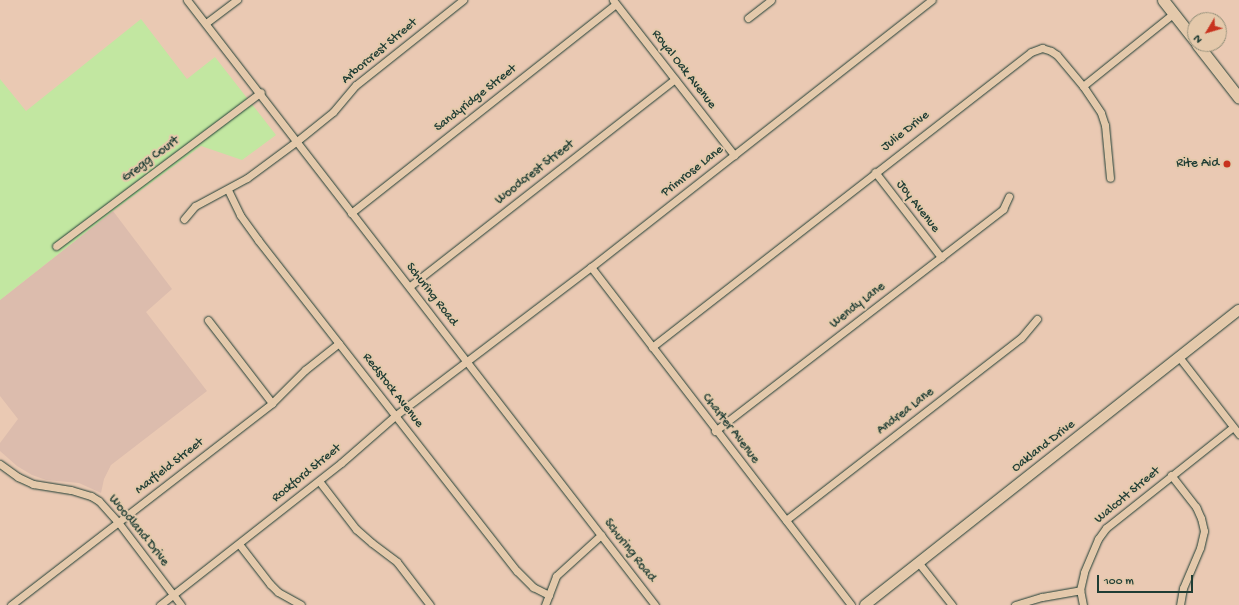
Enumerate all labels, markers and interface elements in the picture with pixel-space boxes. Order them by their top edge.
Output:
north arrow [1187,12,1227,52]
street label: Arborcrest Street [339,16,421,88]
street label: Royal Oak Avenue [647,27,719,113]
text: N [1191,32,1205,45]
street label: Sandyridge Street [432,62,520,136]
street label: Julie Drive [879,108,933,156]
street label: Gregg Court [119,134,183,186]
street label: Woodcrest Street [492,137,578,209]
street label: Primrose Lane [659,143,727,201]
place label: Rite Aid [1176,156,1219,172]
marker: Rite Aid [1222,159,1232,169]
street label: Joy Avenue [892,178,942,236]
street label: Schuring Road [401,260,461,330]
street label: Wendy Lane [827,280,889,332]
street label: Redstock Avenue [358,351,426,431]
street label: Andrea Lane [874,385,938,439]
street label: Charter Avenue [698,391,762,467]
street label: Oakland Drive [1009,417,1079,477]
street label: Marfield Street [133,435,207,499]
street label: Rockford Street [269,441,345,507]
street label: Walcott Street [1092,464,1164,528]
street label: Woodland Drive [104,492,172,570]
street label: Schuring Road [599,516,659,586]
scale bar [1099,567,1195,593]
text: 100 m [1104,575,1134,589]

